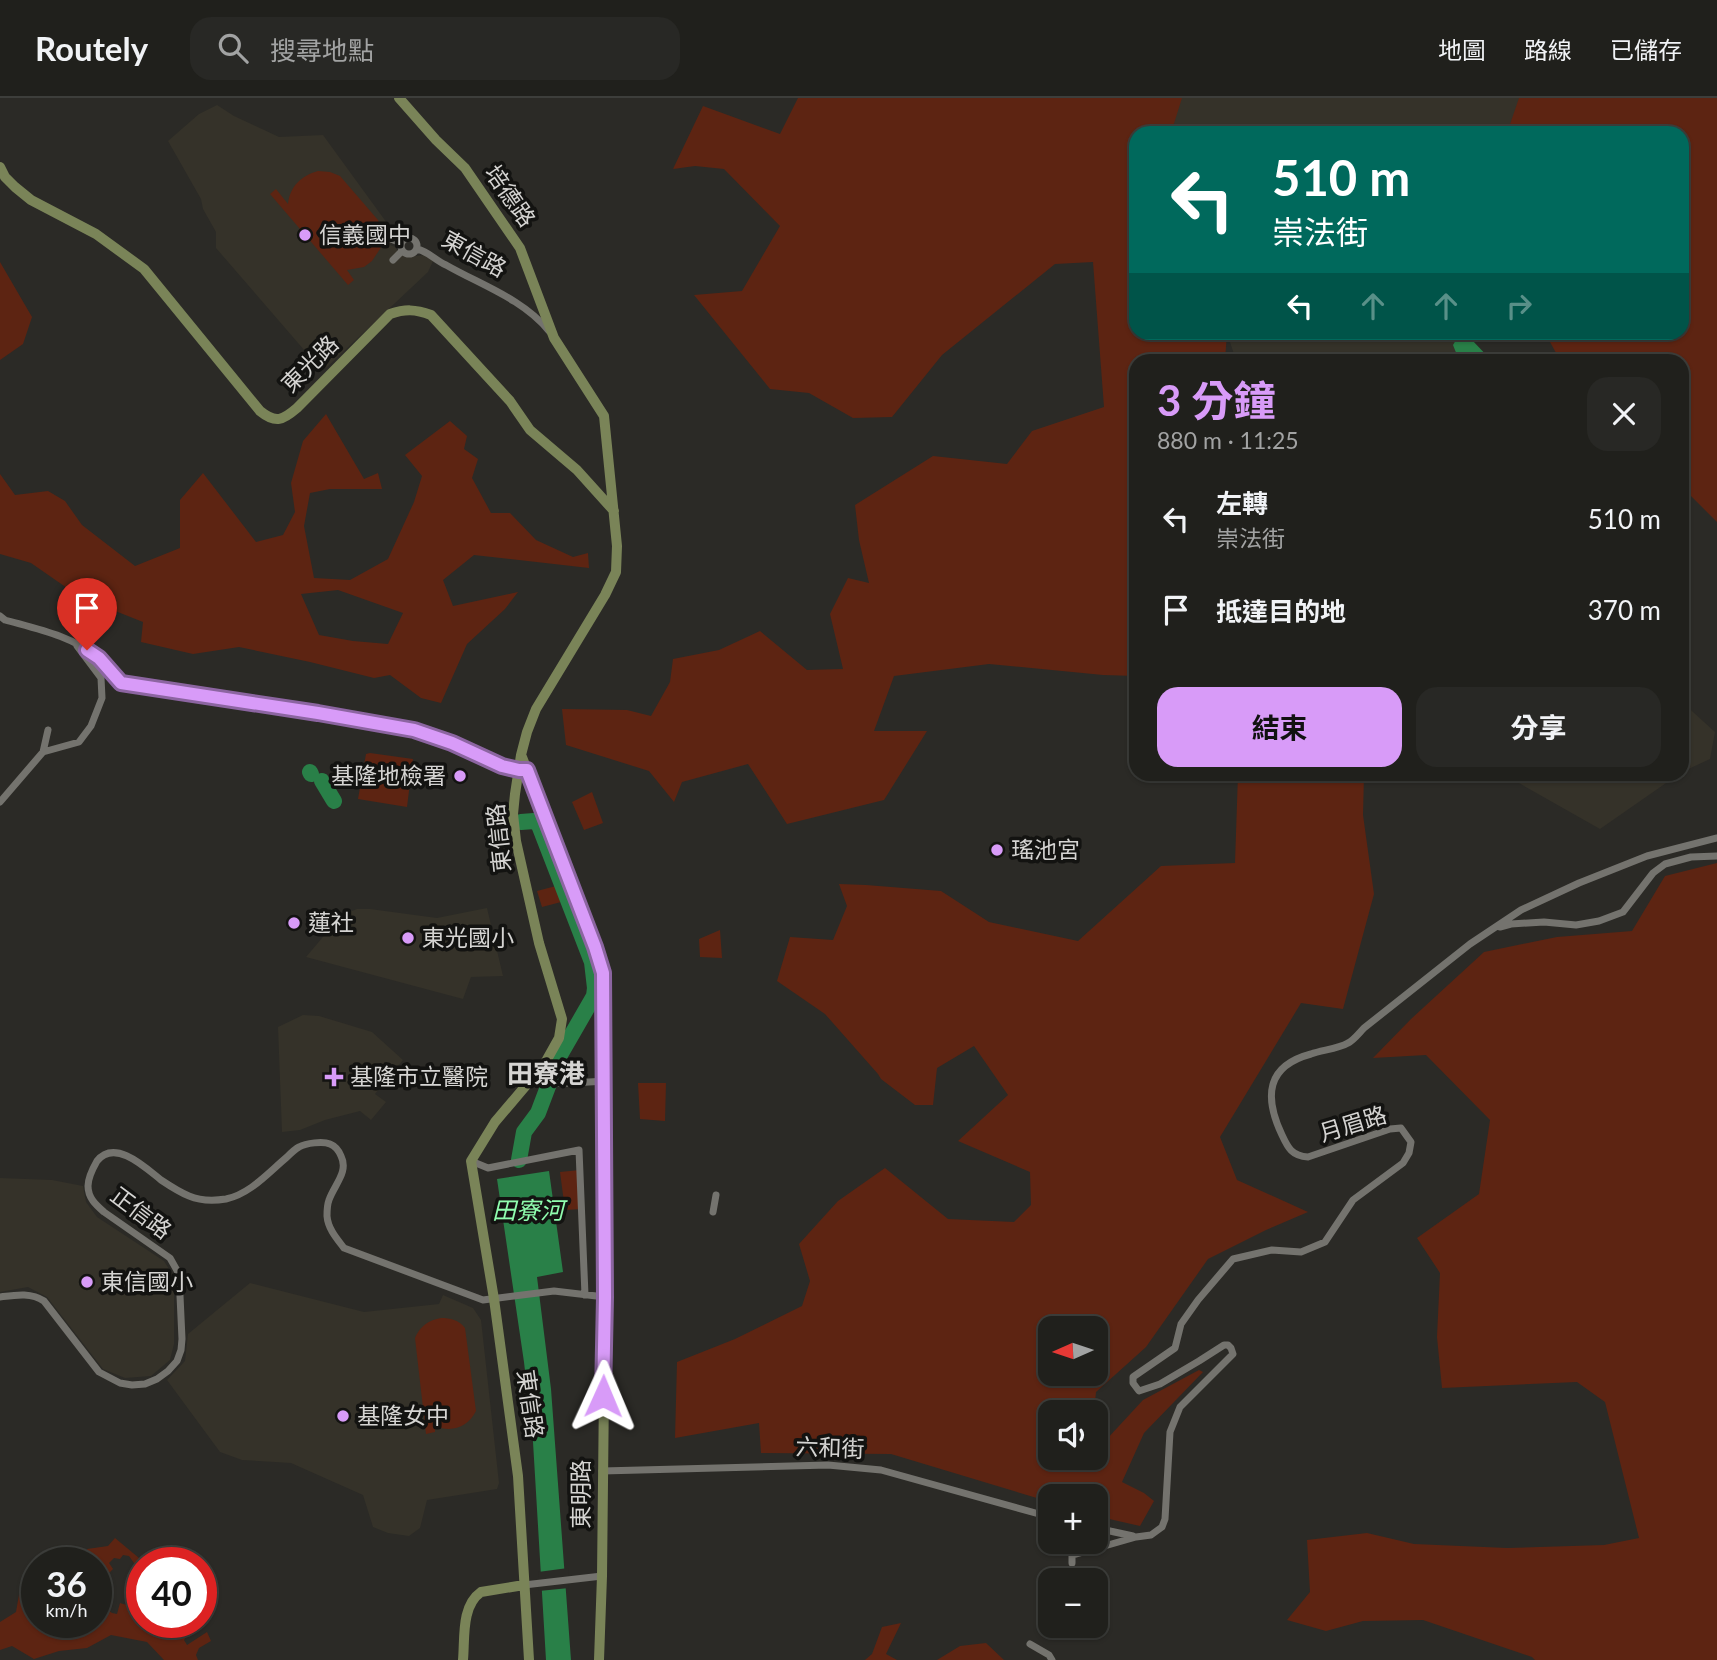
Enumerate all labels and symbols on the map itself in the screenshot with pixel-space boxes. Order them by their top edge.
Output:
street label: 培德路 [480,159,542,232]
place label: 信義國中 [319,220,411,248]
street label: 東信路 [438,224,511,282]
marker: 信義國中 [297,227,313,243]
street label: 東光路 [275,329,344,398]
pin [57,578,117,650]
place label: 基隆地檢署 [331,761,446,789]
marker: 基隆地檢署 [452,768,468,784]
street label: 東信路 [480,802,516,874]
place label: 瑤池宮 [1011,835,1080,863]
marker: 瑤池宮 [989,842,1005,858]
place label: 蓮社 [308,908,354,936]
marker: 蓮社 [286,915,302,931]
place label: 東光國小 [422,923,514,951]
marker: 東光國小 [400,930,416,946]
district label: 田寮港 [507,1057,585,1089]
place label: 基隆市立醫院 [350,1062,488,1090]
marker: 基隆市立醫院 [324,1067,344,1087]
street label: 月眉路 [1316,1100,1390,1147]
street label: 正信路 [106,1180,178,1244]
water label: 田寮河 [492,1195,568,1224]
place label: 東信國小 [101,1267,193,1295]
marker: 東信國小 [79,1274,95,1290]
north arrow [1038,1316,1108,1386]
position arrow [566,1359,640,1433]
street label: 東信路 [512,1368,550,1440]
place label: 基隆女中 [357,1401,449,1429]
marker: 基隆女中 [335,1408,351,1424]
street label: 六和街 [795,1432,865,1462]
street label: 東明路 [566,1460,594,1529]
speed limit sign: 40 [126,1547,217,1638]

